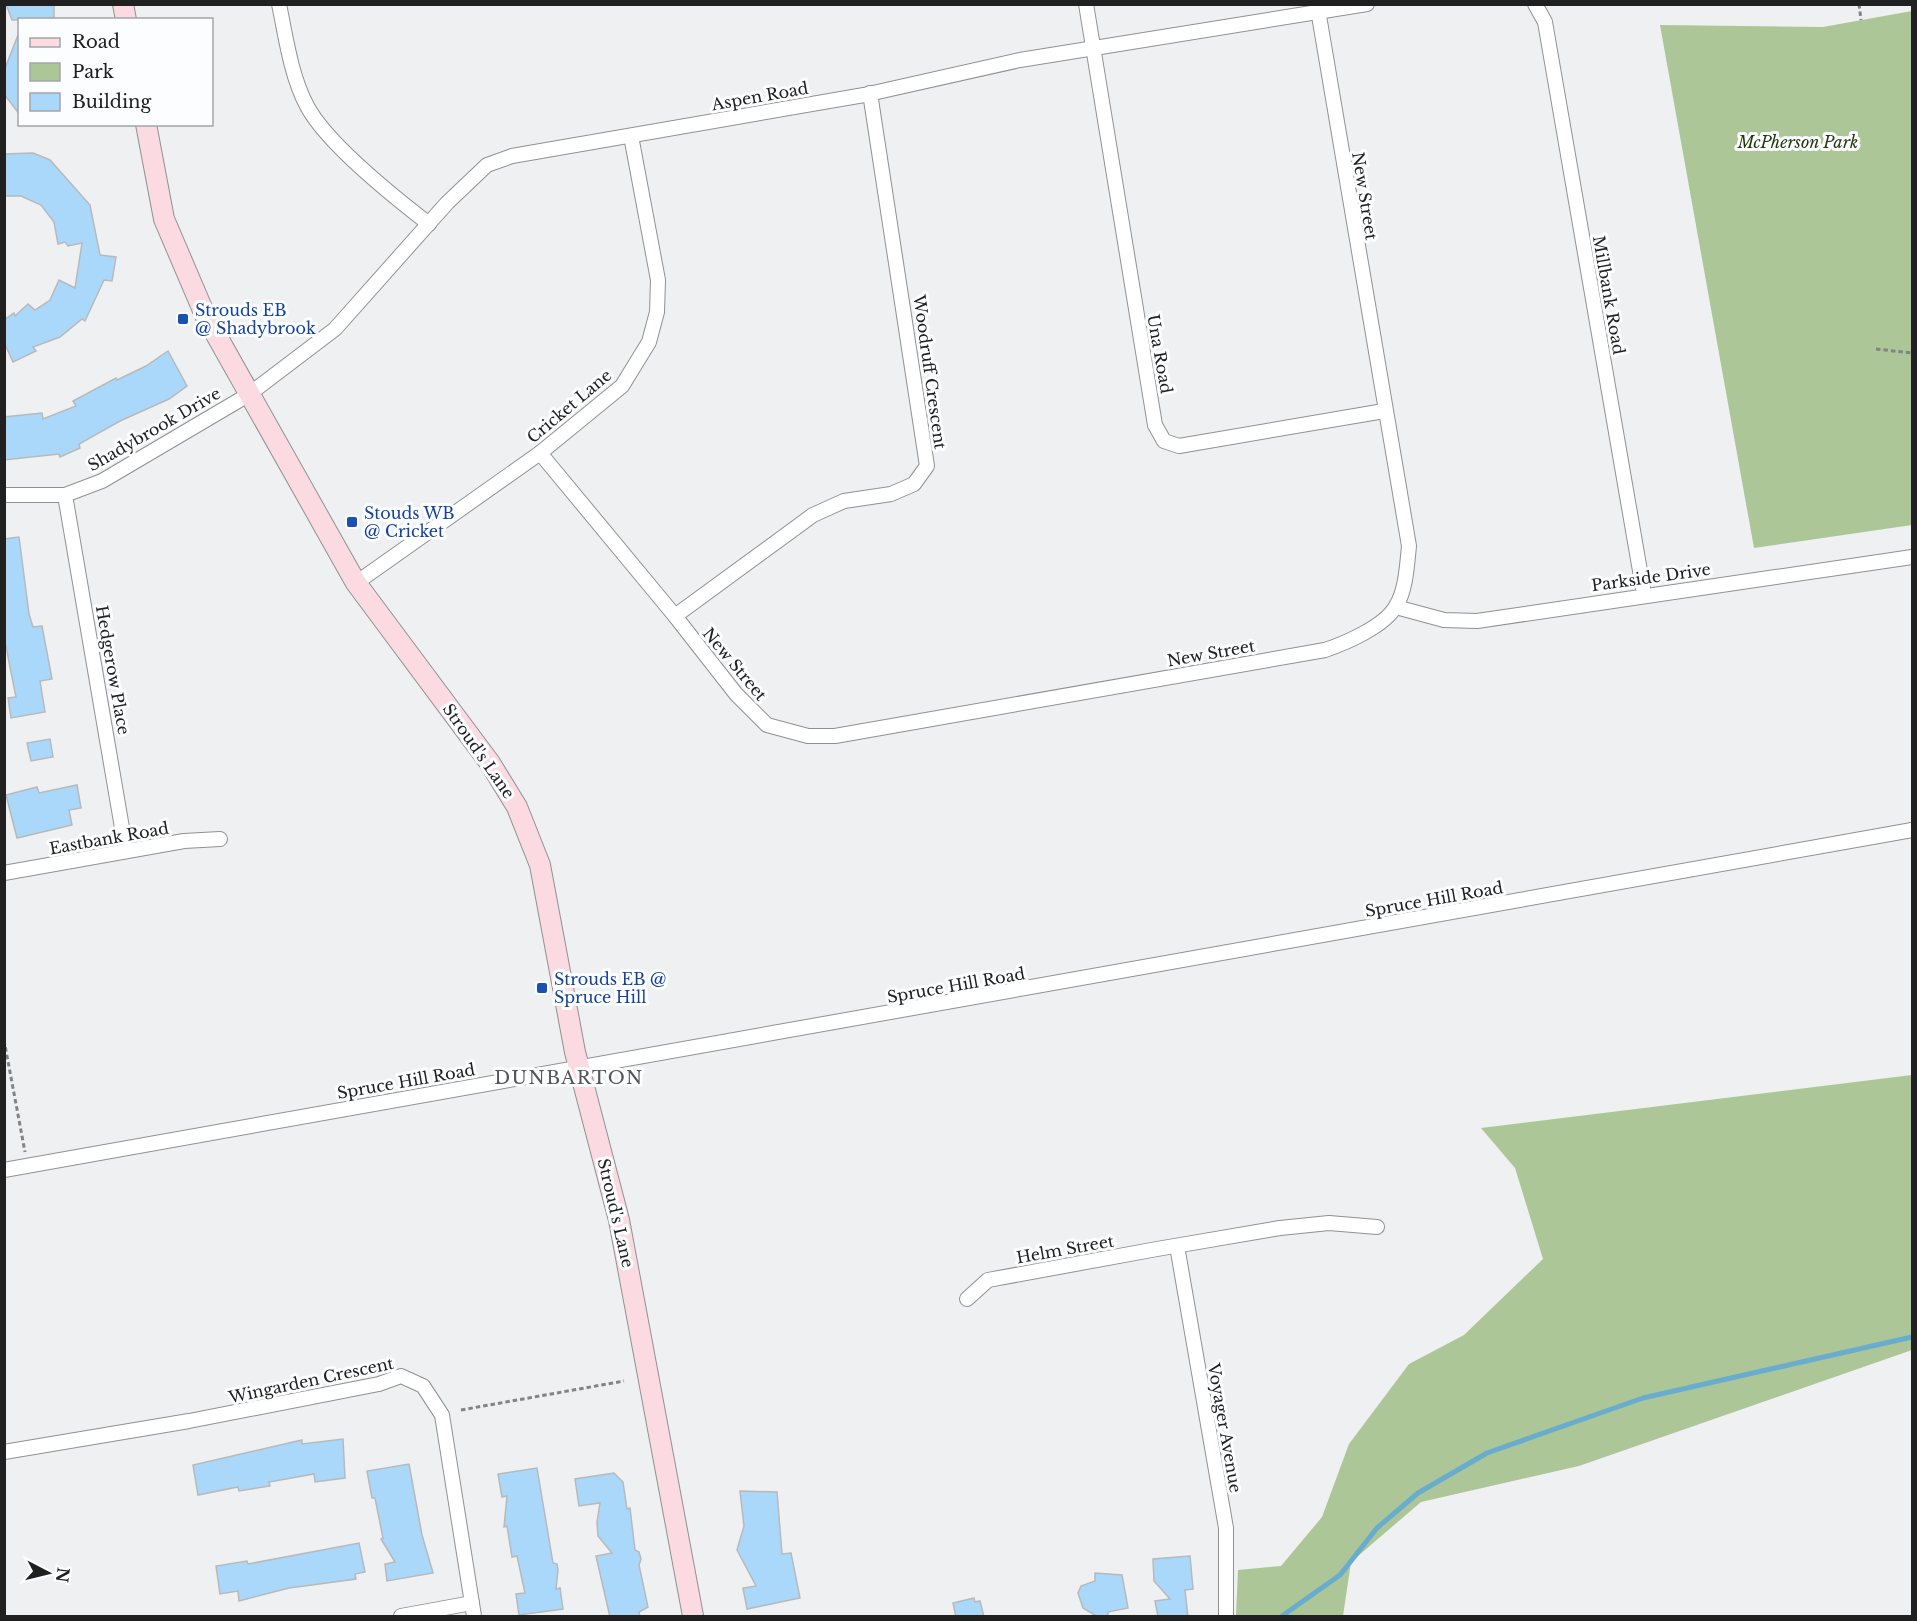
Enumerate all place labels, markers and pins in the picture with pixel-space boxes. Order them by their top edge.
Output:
place label: Strouds EB @ Shadybrook [195,300,316,338]
marker: Strouds EB @ Shadybrook [176,312,190,326]
place label: Stouds WB @ Cricket [364,503,455,541]
marker: Stouds WB @ Cricket [345,515,359,529]
place label: Strouds EB @ Spruce Hill [554,969,667,1007]
marker: Strouds EB @ Spruce Hill [535,981,549,995]

